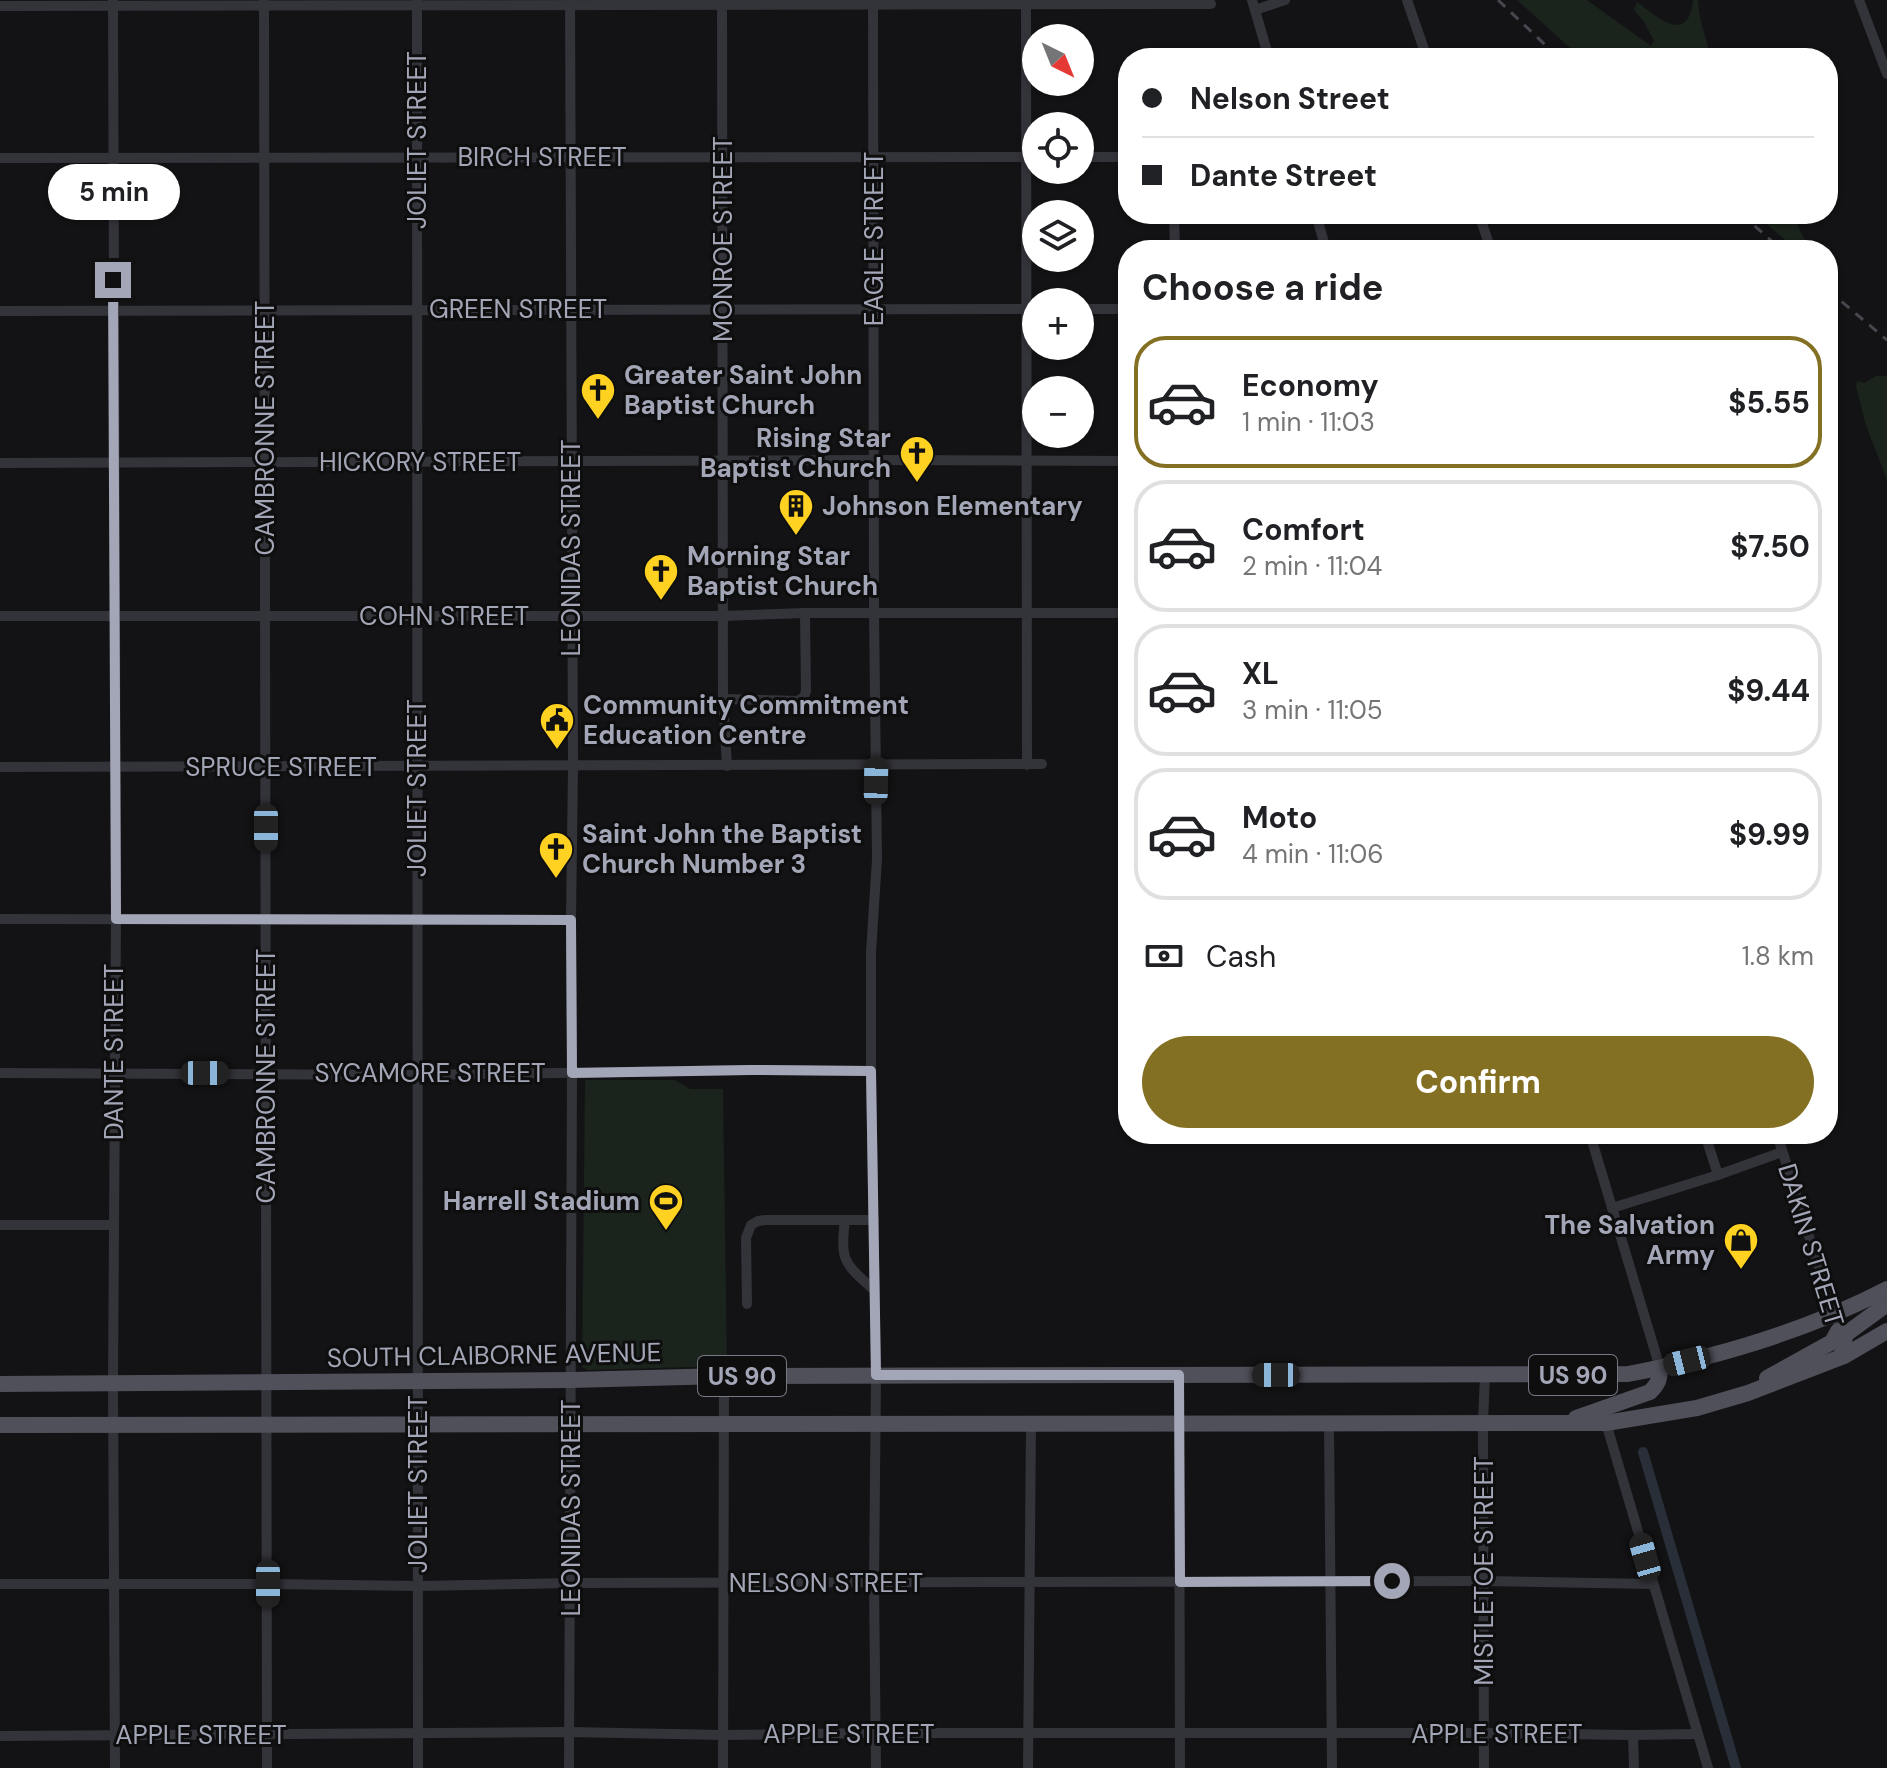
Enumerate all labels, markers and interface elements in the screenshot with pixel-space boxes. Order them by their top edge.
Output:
north arrow [1022,24,1094,96]
map controls [1022,24,1094,448]
street label: JOLIET STREET [400,51,434,229]
text: Nelson Street [1190,79,1390,118]
button: locate [1022,112,1094,184]
street label: MONROE STREET [706,136,740,342]
street label: BIRCH STREET [457,140,627,174]
street label: EAGLE STREET [857,152,891,326]
text: Dante Street [1190,156,1377,195]
callout: 5 min [47,164,179,220]
text: 5 min [79,175,149,209]
button: layers [1022,200,1094,272]
route end [95,262,131,298]
text: Choose a ride [1142,264,1383,311]
button: + [1022,288,1094,360]
street label: GREEN STREET [429,292,607,326]
street label: CAMBRONNE STREET [248,301,282,555]
place label: Greater Saint John Baptist Church [624,358,862,422]
icon: car [1146,366,1218,438]
text: Economy [1242,366,1379,405]
church icon: Greater Saint John Baptist Church [579,371,617,421]
button: − [1022,376,1094,448]
text: $5.55 [1728,383,1810,422]
text: 1 min · 11:03 [1242,405,1375,439]
place label: Rising Star Baptist Church [700,421,891,485]
church icon: Rising Star Baptist Church [898,434,936,484]
street label: LEONIDAS STREET [554,439,588,657]
street label: HICKORY STREET [319,445,521,479]
building icon: Johnson Elementary [777,487,815,537]
place label: Johnson Elementary [822,489,1083,523]
icon: car [1146,510,1218,582]
text: Comfort [1242,510,1365,549]
text: $7.50 [1730,527,1810,566]
place label: Morning Star Baptist Church [687,539,878,603]
text: 2 min · 11:04 [1242,549,1382,583]
church icon: Morning Star Baptist Church [642,552,680,602]
street label: COHN STREET [359,599,529,633]
icon: car [1146,654,1218,726]
text: XL [1242,654,1279,693]
text: $9.44 [1727,671,1810,710]
place label: Community Commitment Education Centre [583,688,909,752]
text: 3 min · 11:05 [1242,693,1383,727]
street label: JOLIET STREET [400,699,434,877]
public building icon: Community Commitment Education Centre [538,701,576,751]
street label: SPRUCE STREET [185,750,377,784]
car [864,757,888,805]
icon: car [1146,798,1218,870]
text: Moto [1242,798,1317,837]
car [254,804,278,852]
text: $9.99 [1729,815,1810,854]
place label: Saint John the Baptist Church Number 3 [582,817,862,881]
church icon: Saint John the Baptist Church Number 3 [537,830,575,880]
text: 4 min · 11:06 [1242,837,1384,871]
icon: cash [1142,934,1186,978]
text: Cash [1206,937,1276,976]
text: 1.8 km [1742,939,1814,973]
street label: CAMBRONNE STREET [249,949,283,1203]
street label: DANTE STREET [97,964,131,1140]
button: Confirm [1142,1036,1814,1128]
street label: SYCAMORE STREET [314,1056,546,1090]
car [181,1061,229,1085]
street label: DAKIN STREET [1770,1159,1852,1331]
sports icon: Harrell Stadium [647,1182,685,1232]
place label: Harrell Stadium [443,1184,640,1218]
place label: The Salvation Army [1544,1208,1715,1272]
shop icon: The Salvation Army [1722,1221,1760,1271]
street label: SOUTH CLAIBORNE AVENUE [326,1335,662,1375]
car [1661,1344,1713,1378]
road number: US 90 [1529,1355,1617,1395]
road number: US 90 [698,1356,786,1396]
car [1252,1363,1300,1387]
street label: JOLIET STREET [401,1395,435,1573]
street label: LEONIDAS STREET [554,1399,588,1617]
street label: MISTLETOE STREET [1467,1456,1501,1686]
car [1627,1531,1663,1583]
car [256,1560,280,1608]
route start [1374,1563,1410,1599]
street label: NELSON STREET [729,1566,923,1600]
street label: APPLE STREET [763,1717,935,1751]
street label: APPLE STREET [1411,1717,1583,1751]
street label: APPLE STREET [115,1718,287,1752]

